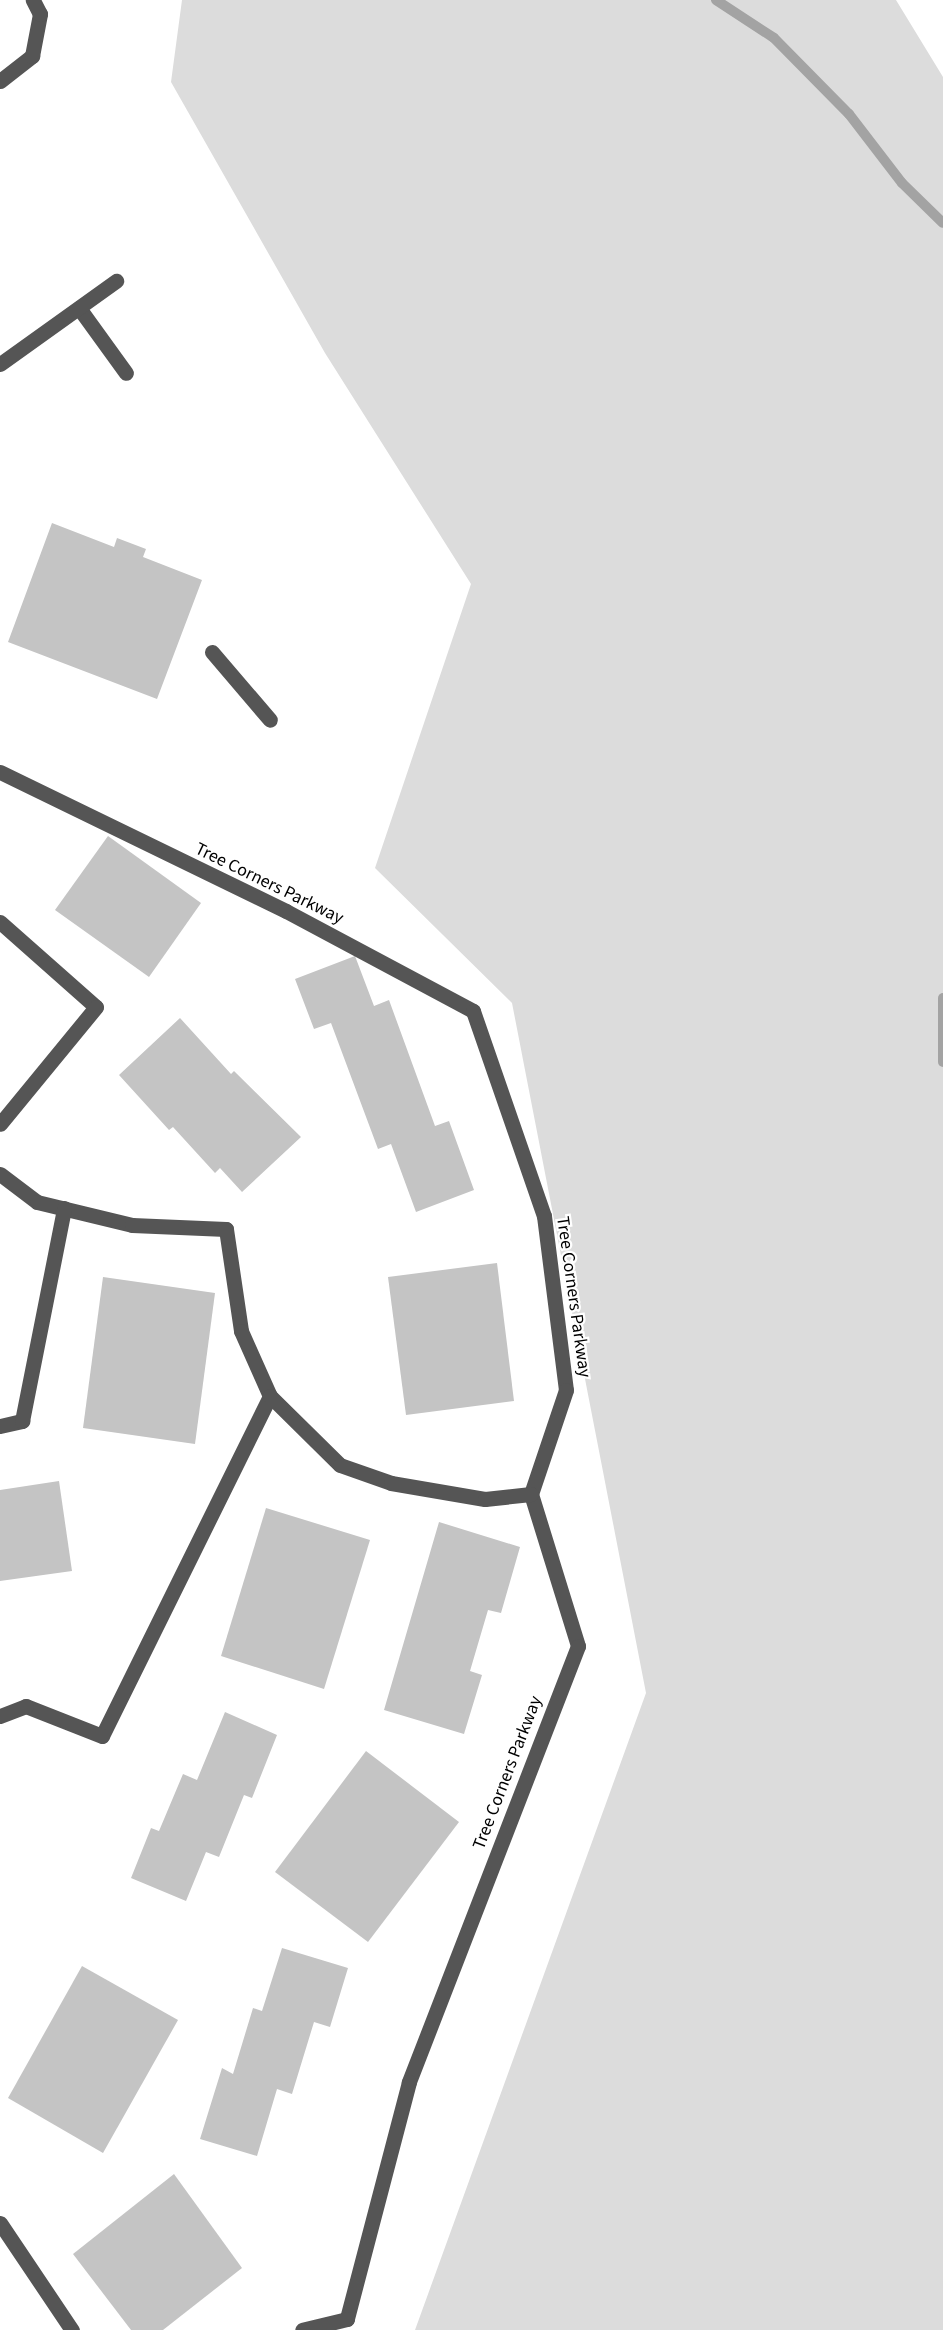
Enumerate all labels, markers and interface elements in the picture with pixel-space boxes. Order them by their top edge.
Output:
street label: Tree Corners Parkway [191,839,347,929]
street label: Tree Corners Parkway [551,1215,595,1379]
street label: Tree Corners Parkway [469,1693,547,1853]

